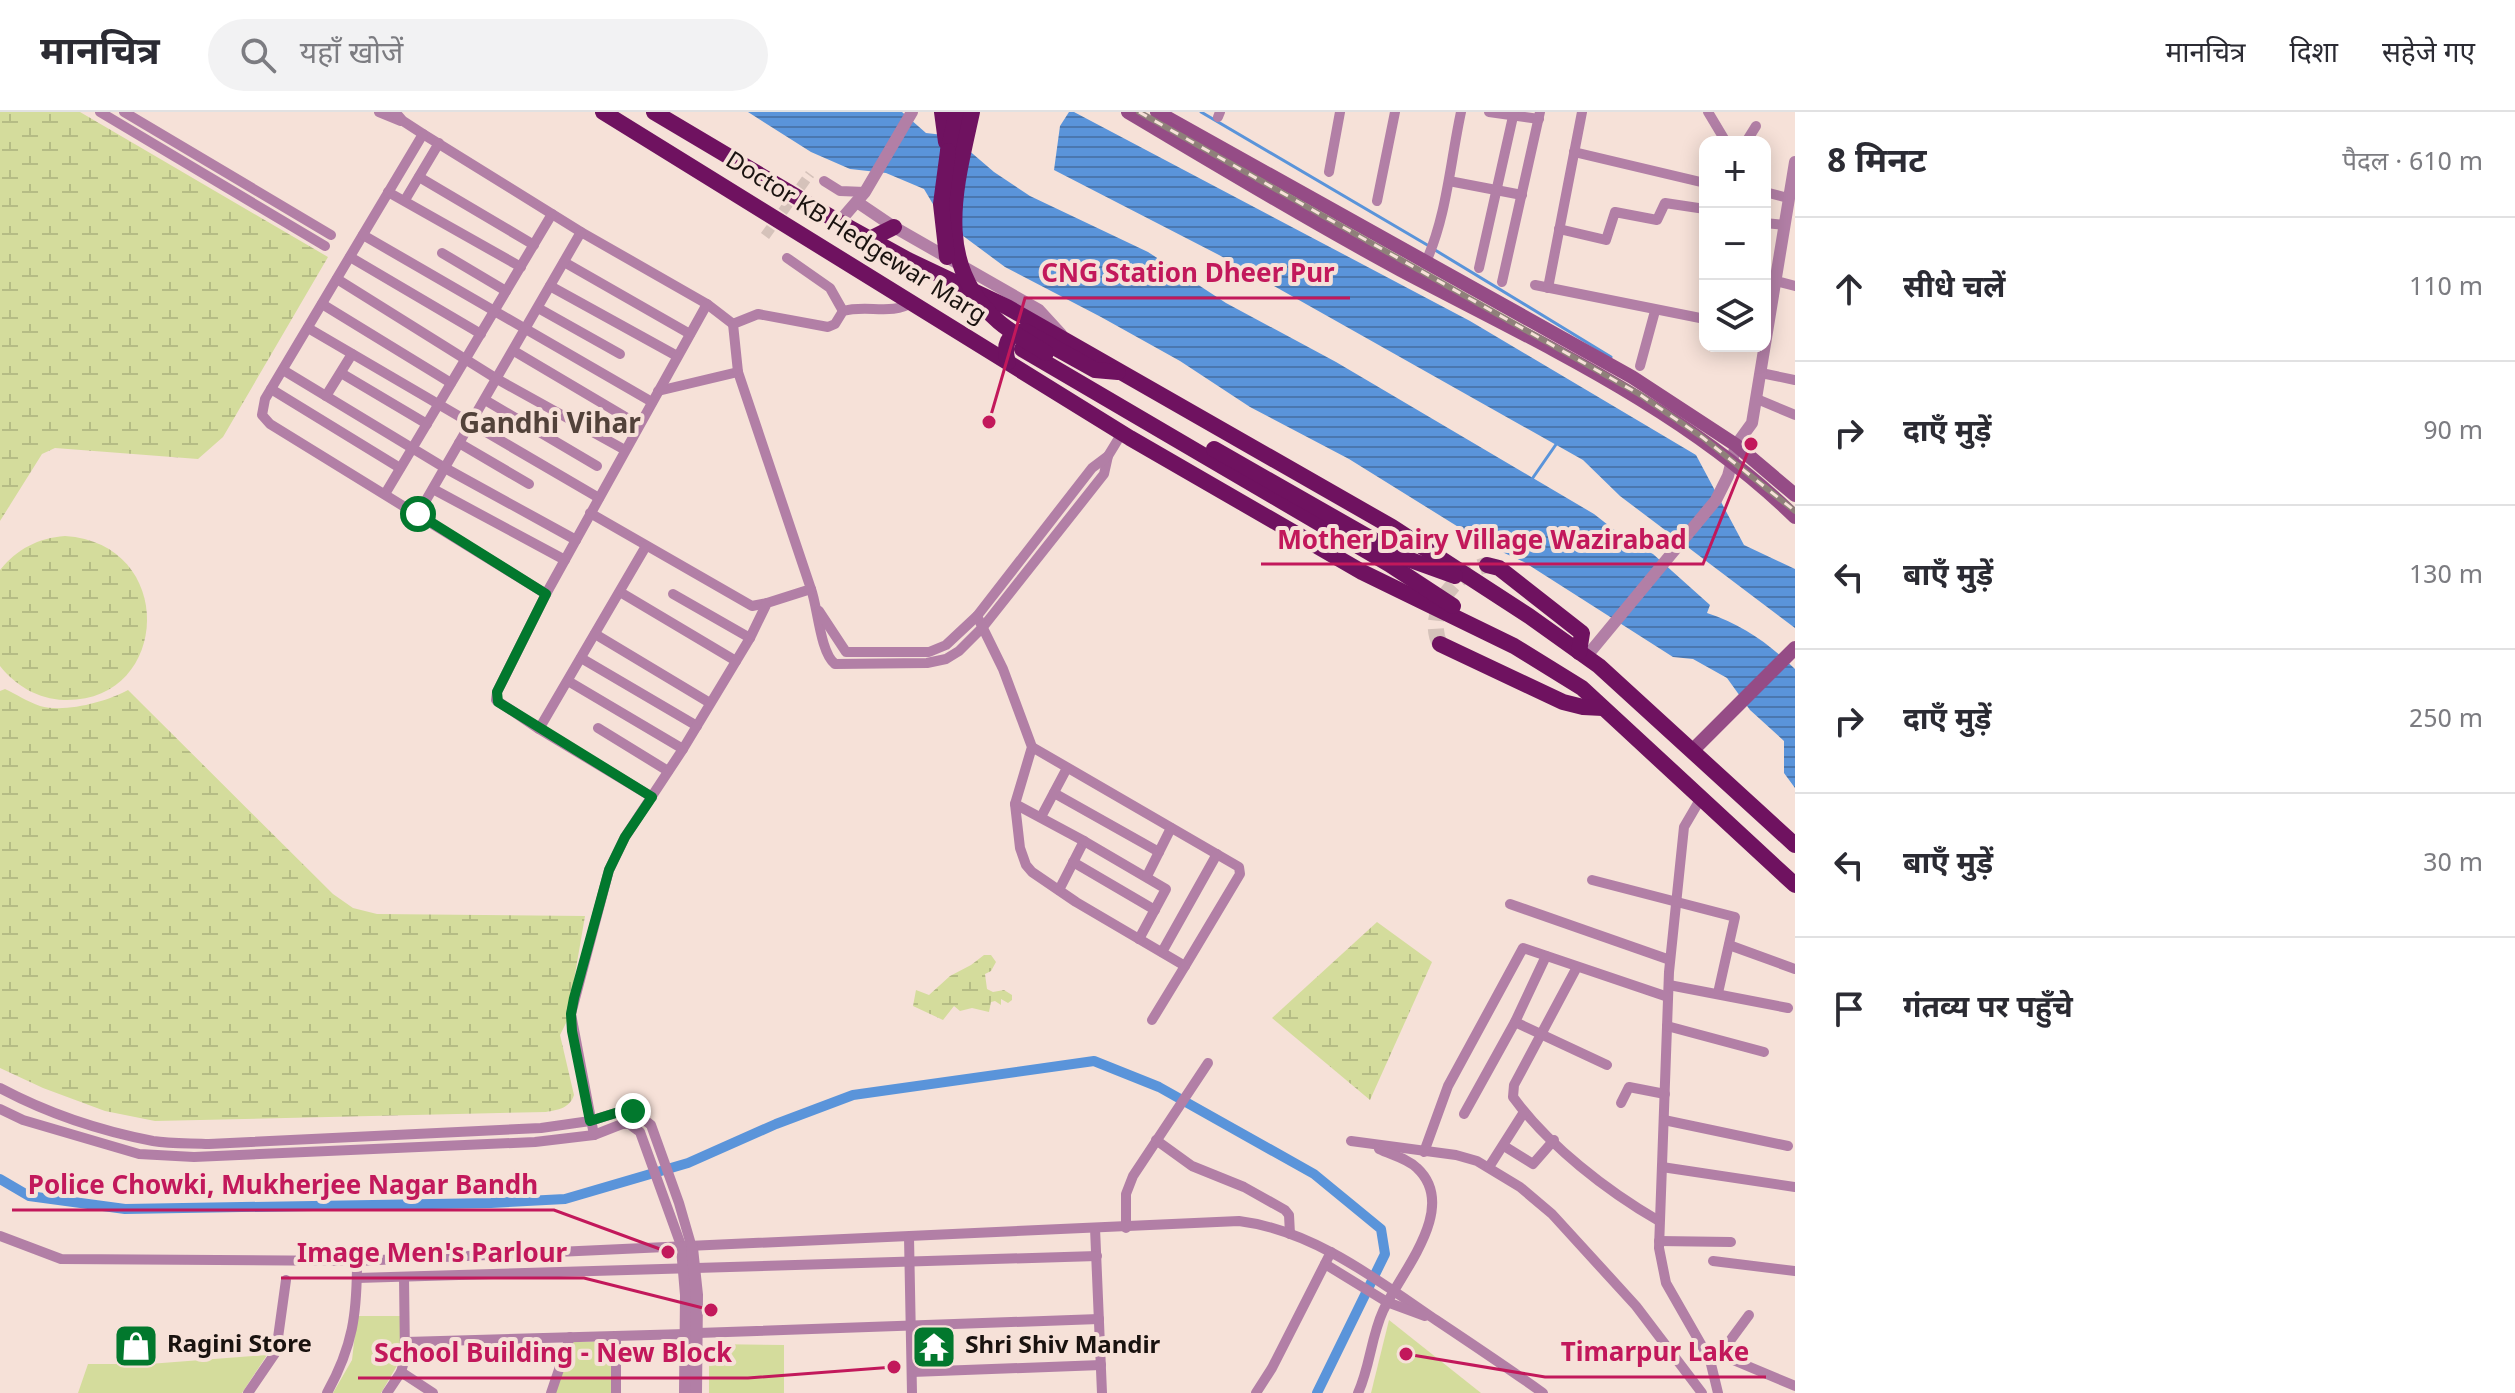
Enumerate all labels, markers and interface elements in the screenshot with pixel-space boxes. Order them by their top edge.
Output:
search box [208,19,768,91]
text: मानचित्र [40,30,160,80]
icon: search [236,33,280,77]
text: यहाँ खोजें [300,36,403,75]
text: मानचित्र [2165,37,2245,73]
text: दिशा [2289,37,2338,73]
text: सहेजे गए [2382,37,2475,73]
map controls [1699,136,1771,352]
button: + [1699,136,1771,208]
text: 8 मिनट [1827,142,1926,186]
street label: Doctor KB Hedgewar Marg [719,146,991,332]
text: पैदल · 610 m [2342,147,2483,181]
button: − [1699,208,1771,280]
callout: CNG Station Dheer Pur [1025,248,1350,298]
text: CNG Station Dheer Pur [1041,259,1335,293]
icon: ahead [1827,267,1871,311]
text: सीधे चलें [1903,270,2005,309]
text: 110 m [2409,272,2483,306]
button: layers [1699,280,1771,352]
district label: Gandhi Vihar [459,408,641,444]
icon: right [1827,411,1871,455]
text: दाएँ मुड़ें [1903,414,1991,453]
text: 90 m [2423,416,2483,450]
route start [400,496,436,532]
callout: Mother Dairy Village Wazirabad [1261,514,1703,564]
text: Mother Dairy Village Wazirabad [1277,526,1687,560]
icon: left [1827,555,1871,599]
text: बाएँ मुड़ें [1903,558,1993,597]
text: 130 m [2409,560,2483,594]
icon: right [1827,699,1871,743]
text: दाएँ मुड़ें [1903,702,1991,741]
text: 250 m [2409,704,2483,738]
icon: left [1827,843,1871,887]
text: बाएँ मुड़ें [1903,846,1993,885]
text: 30 m [2423,848,2483,882]
icon: arrive [1827,987,1871,1031]
text: गंतव्य पर पहुँचे [1903,990,2073,1029]
route end [615,1093,651,1129]
callout: Police Chowki, Mukherjee Nagar Bandh [12,1160,554,1210]
text: Police Chowki, Mukherjee Nagar Bandh [28,1171,538,1205]
callout: Image Men's Parlour [281,1228,584,1278]
text: Image Men's Parlour [297,1239,568,1273]
shop icon: Ragini Store [112,1322,160,1370]
temple icon: Shri Shiv Mandir [910,1323,958,1371]
callout: Timarpur Lake [1545,1327,1766,1377]
callout: School Building - New Block [358,1328,748,1378]
place label: Ragini Store [167,1330,312,1362]
place label: Shri Shiv Mandir [965,1331,1161,1363]
text: Timarpur Lake [1561,1338,1749,1372]
text: School Building - New Block [374,1339,732,1373]

